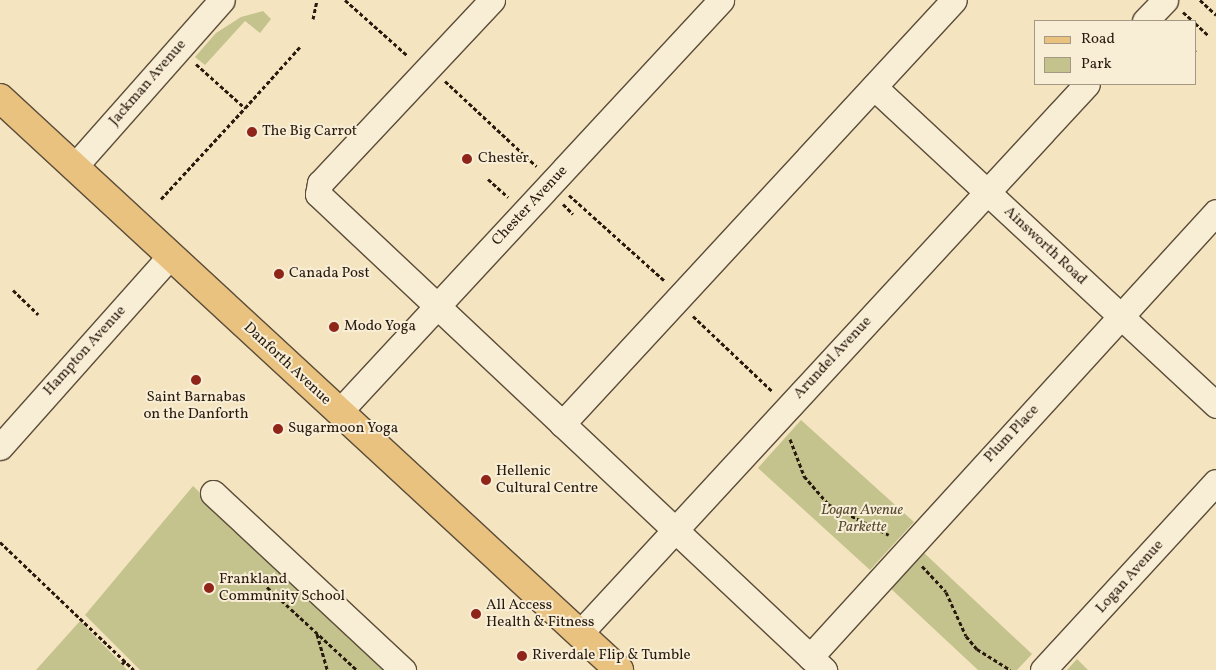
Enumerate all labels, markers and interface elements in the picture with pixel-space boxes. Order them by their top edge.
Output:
legend [1034,20,1196,85]
text: Road [1081,29,1115,50]
street label: Jackman Avenue [106,36,190,130]
text: Park [1081,54,1112,75]
place label: The Big Carrot [262,123,357,141]
marker: The Big Carrot [246,126,258,138]
place label: Chester [478,150,529,168]
marker: Chester [460,152,474,166]
street label: Chester Avenue [488,162,572,250]
street label: Ainsworth Road [1000,203,1090,289]
place label: Canada Post [289,265,370,283]
marker: Canada Post [273,268,285,280]
street label: Hampton Avenue [40,302,130,400]
street label: Arundel Avenue [790,313,876,403]
place label: Modo Yoga [344,318,416,336]
street label: Danforth Avenue [240,319,334,409]
marker: Modo Yoga [328,321,340,333]
marker: Saint Barnabas on the Danforth [190,374,202,386]
place label: Saint Barnabas on the Danforth [143,388,249,423]
street label: Plum Place [981,401,1043,467]
place label: Sugarmoon Yoga [288,420,399,438]
marker: Sugarmoon Yoga [272,423,284,435]
place label: Hellenic Cultural Centre [496,462,598,497]
marker: Hellenic Cultural Centre [480,474,492,486]
park label: Logan Avenue Parkette [821,501,903,536]
street label: Logan Avenue [1092,537,1168,617]
place label: Frankland Community School [219,570,345,605]
marker: Frankland Community School [203,582,215,594]
place label: All Access Health & Fitness [486,596,594,631]
marker: All Access Health & Fitness [470,608,482,620]
place label: Riverdale Flip & Tumble [532,647,691,665]
marker: Riverdale Flip & Tumble [516,650,528,662]

